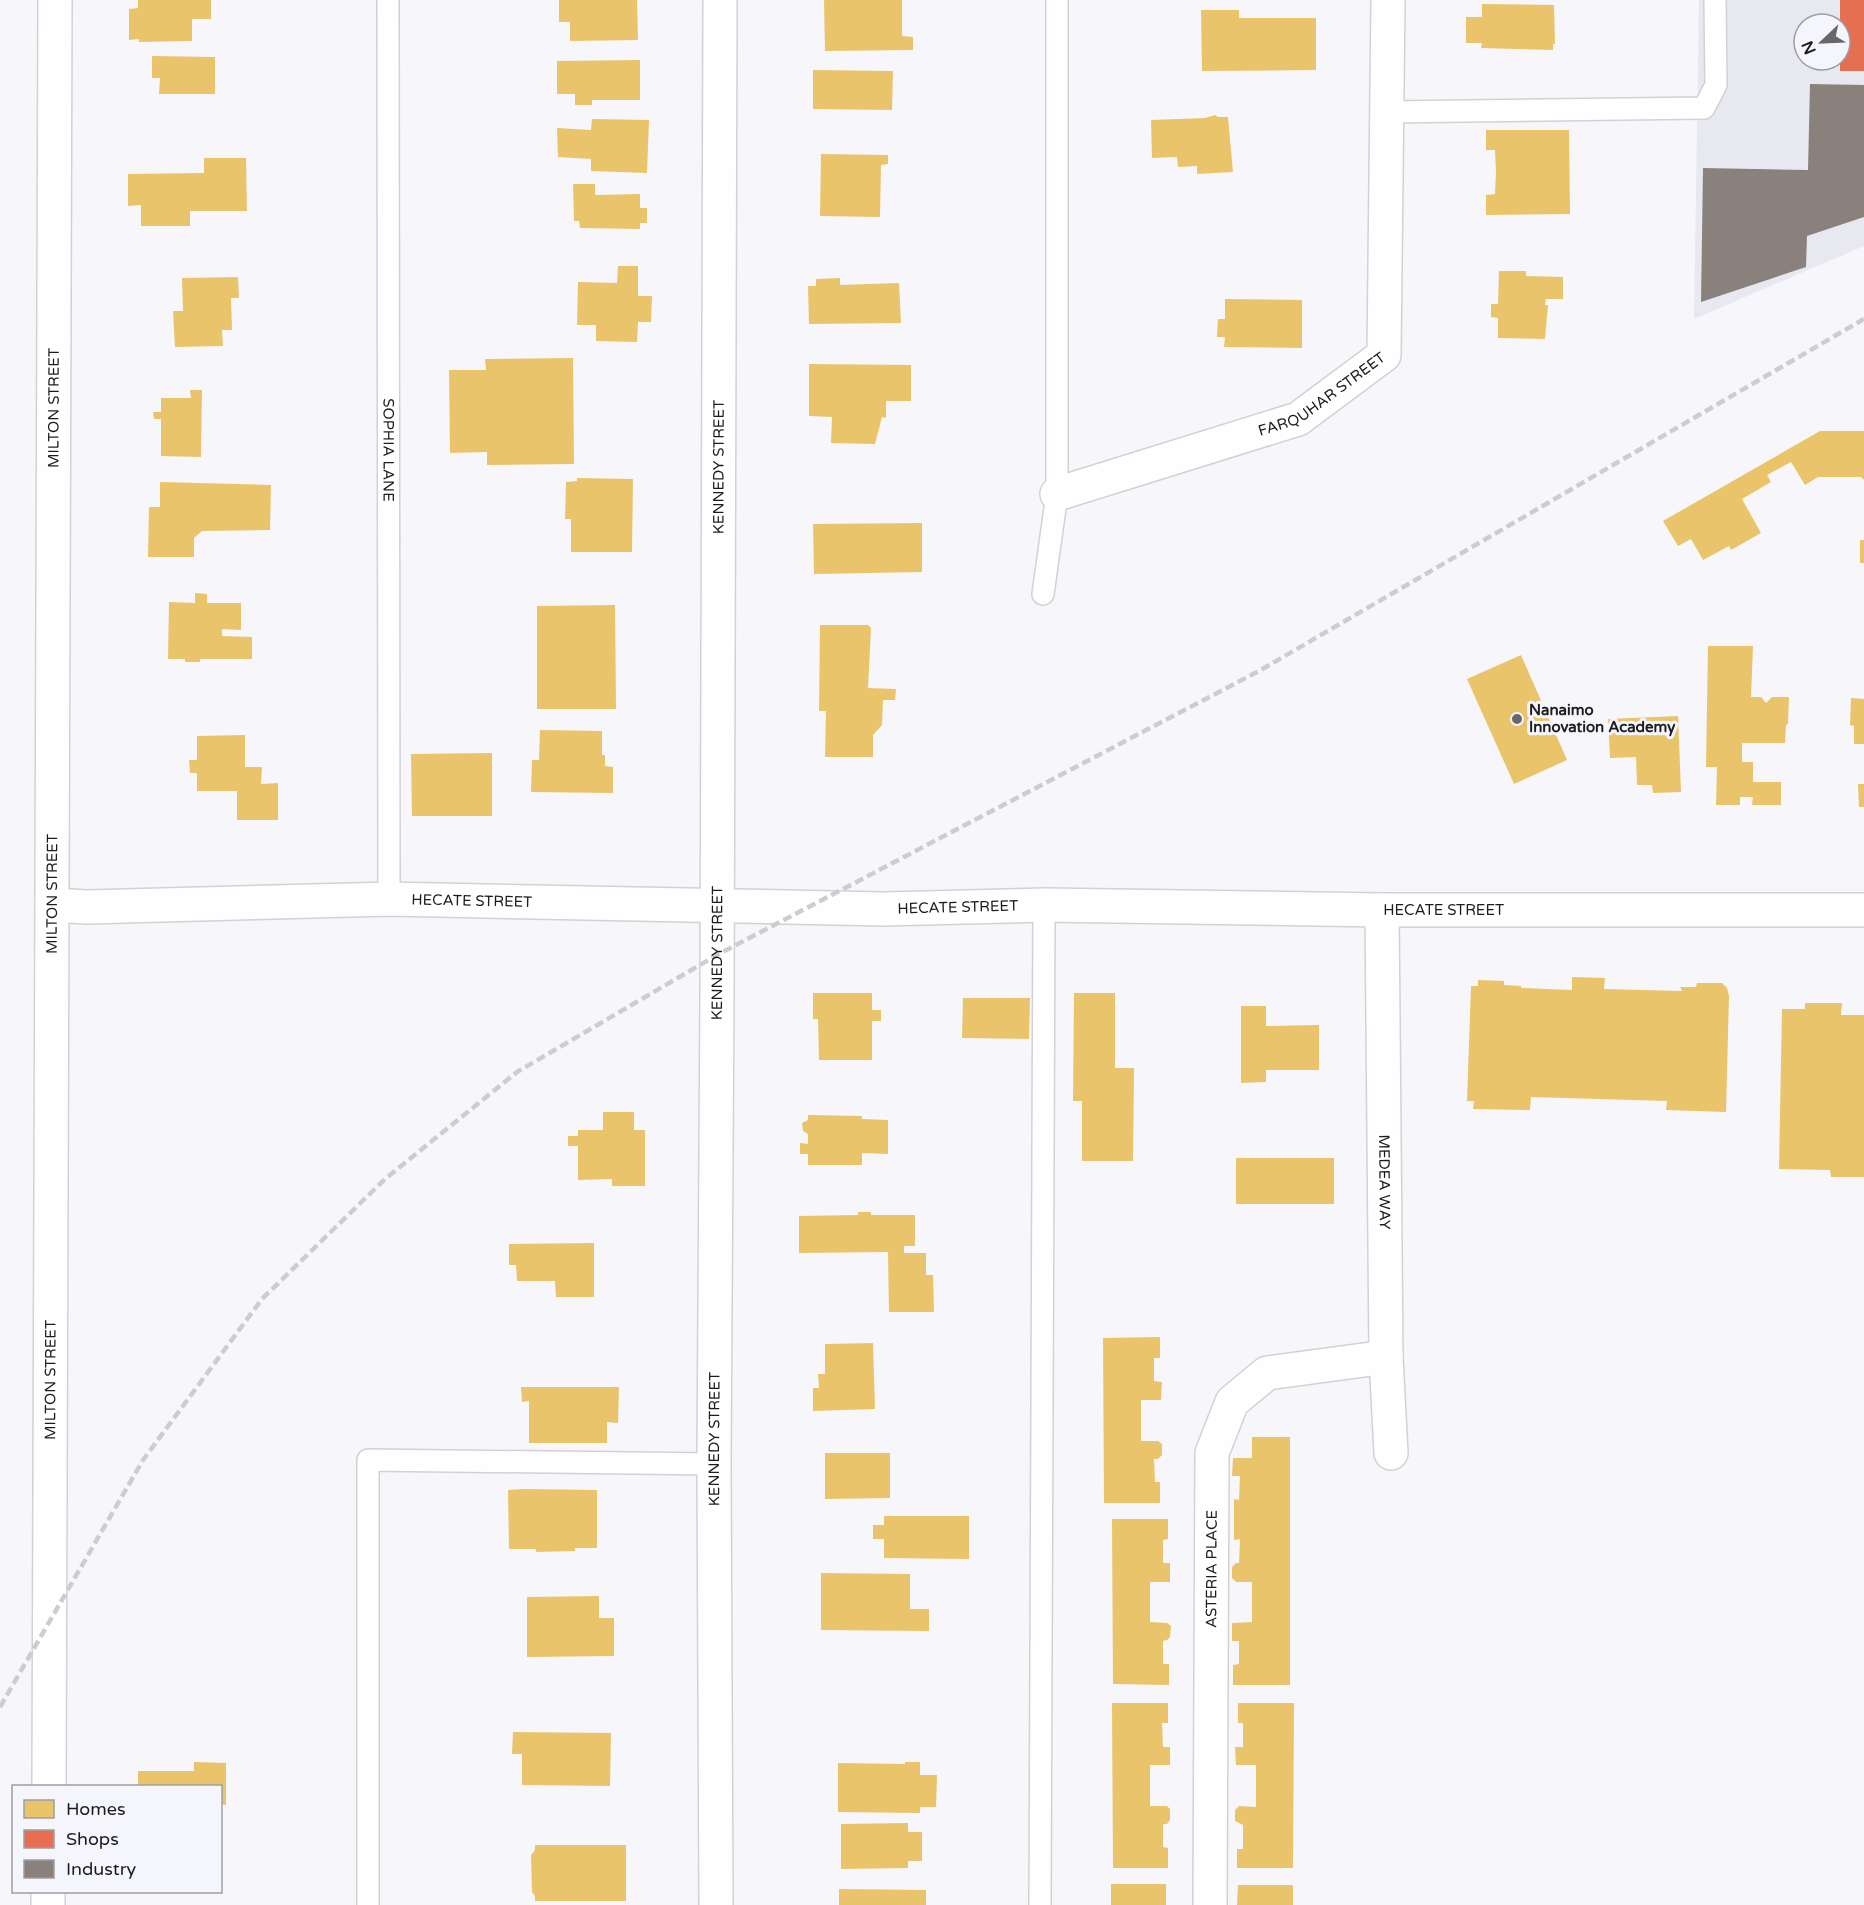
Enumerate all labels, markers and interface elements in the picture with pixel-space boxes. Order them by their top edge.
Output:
north arrow [1792,12,1852,72]
text: N [1797,38,1821,57]
street label: MILTON STREET [44,348,63,468]
street label: FARQUHAR STREET [1256,348,1389,440]
street label: SOPHIA LANE [379,398,398,502]
street label: KENNEDY STREET [709,400,728,534]
place label: Nanaimo Innovation Academy [1529,701,1675,737]
marker: Nanaimo Innovation Academy [1510,712,1524,726]
street label: MILTON STREET [43,834,61,954]
street label: KENNEDY STREET [708,886,726,1020]
street label: HECATE STREET [411,890,532,911]
street label: HECATE STREET [897,897,1018,918]
street label: HECATE STREET [1383,901,1504,919]
street label: MEDEA WAY [1375,1134,1394,1230]
street label: MILTON STREET [41,1320,60,1440]
street label: KENNEDY STREET [705,1372,724,1506]
street label: ASTERIA PLACE [1202,1510,1221,1628]
legend [12,1785,222,1893]
text: Homes [66,1798,126,1820]
text: Shops [66,1828,119,1850]
text: Industry [66,1858,137,1880]

